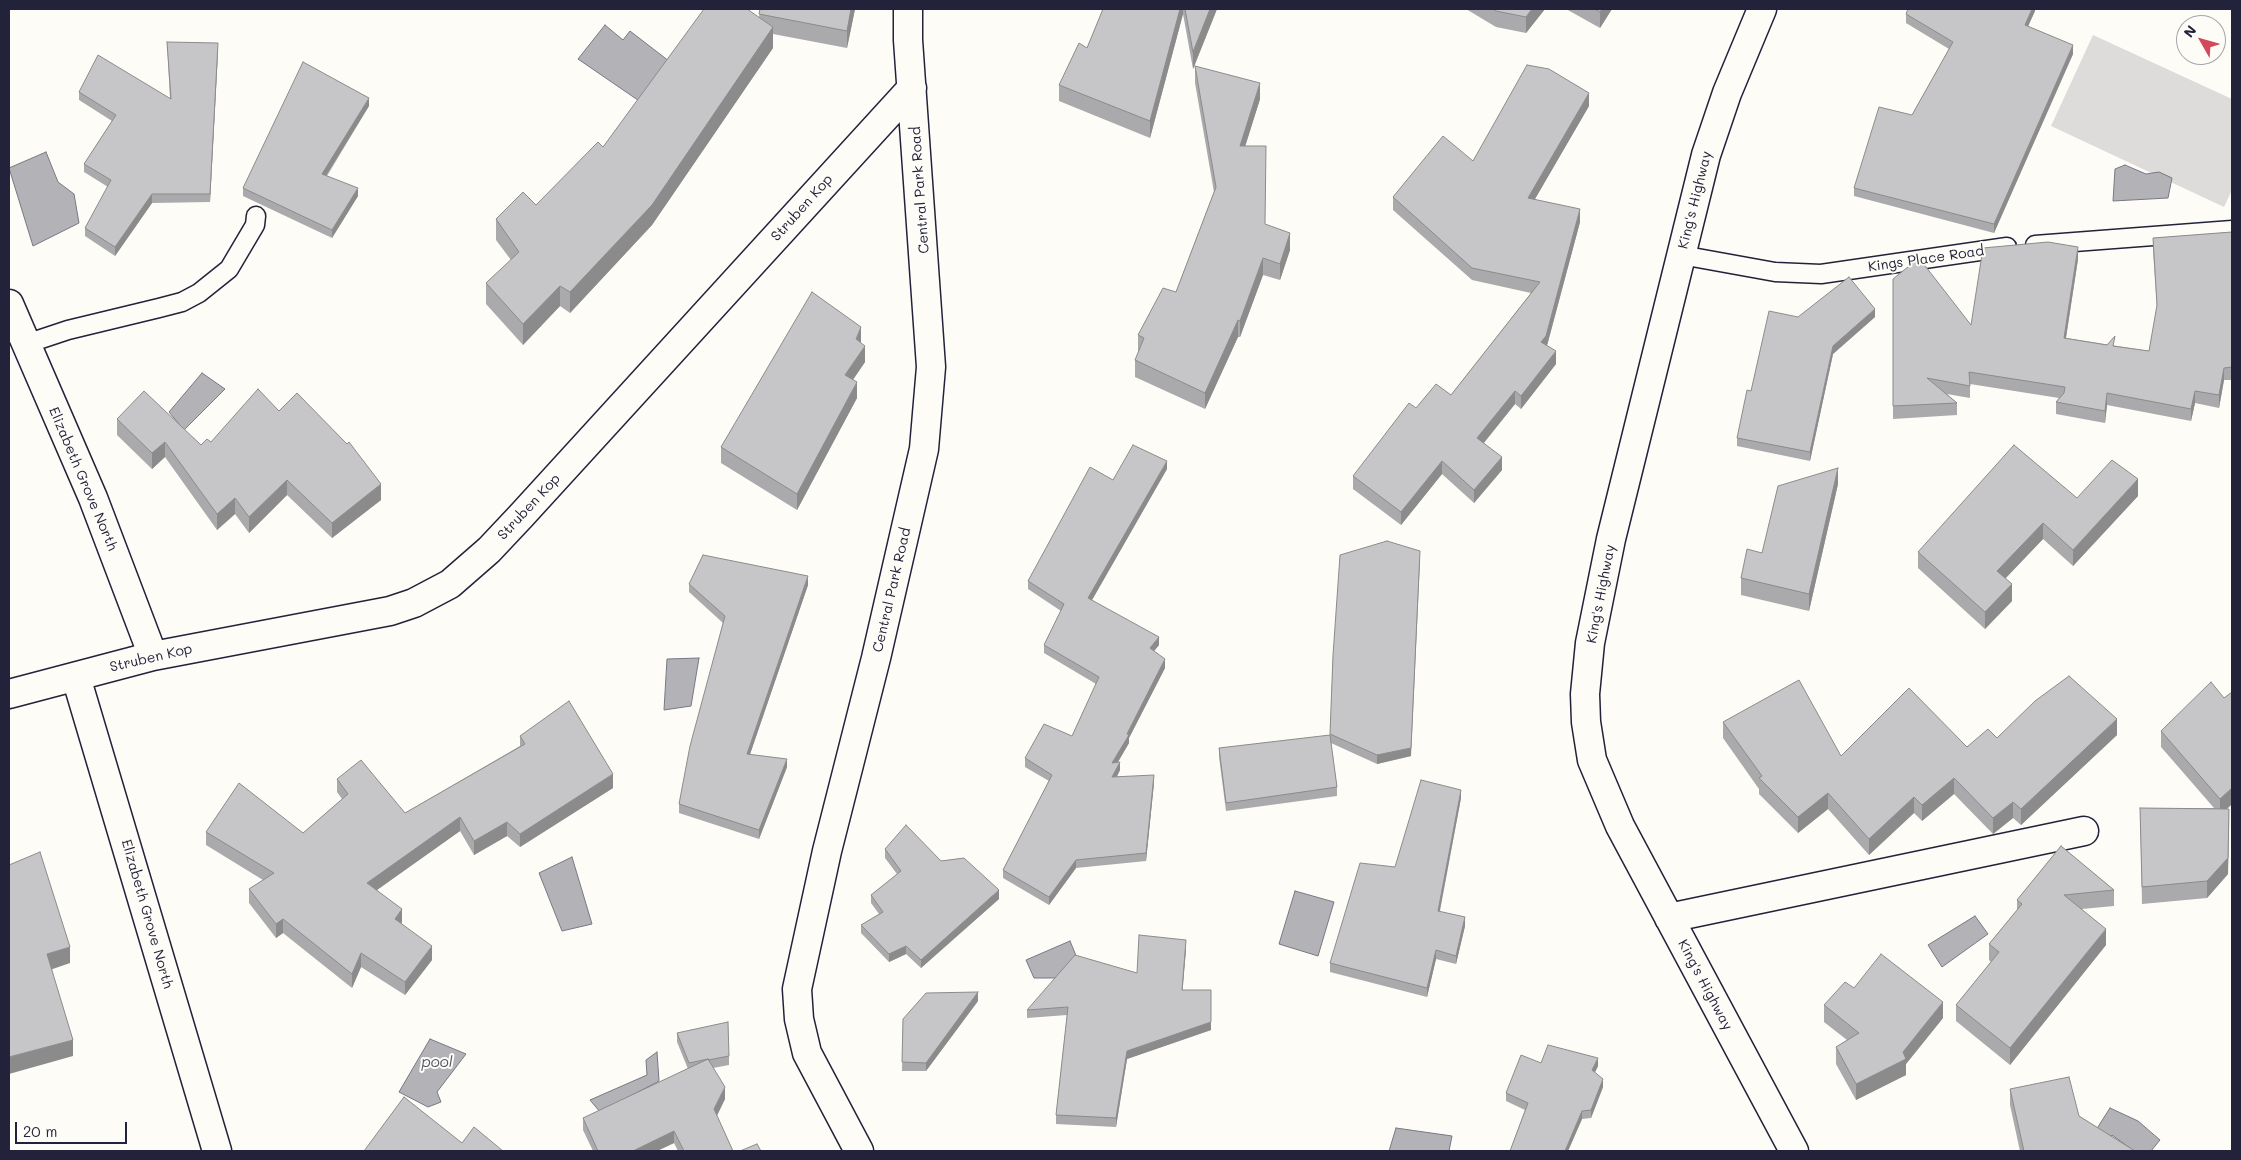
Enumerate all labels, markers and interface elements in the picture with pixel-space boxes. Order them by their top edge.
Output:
north arrow [2176,15,2226,65]
text: N [2179,21,2200,41]
street label: Central Park Road [907,126,933,254]
street label: King's Highway [1675,149,1715,251]
street label: Struben Kop [768,171,836,245]
street label: Kings Place Road [1867,243,1985,275]
street label: Elizabeth Grove North [45,405,121,553]
street label: Struben Kop [494,471,564,543]
street label: Central Park Road [869,526,915,654]
street label: King's Highway [1583,543,1619,645]
street label: Struben Kop [108,640,194,676]
street label: Elizabeth Grove North [118,837,176,991]
street label: King's Highway [1674,937,1736,1033]
water label: pool [422,1053,452,1071]
scale bar [18,1112,130,1144]
text: 20 m [23,1121,57,1141]

